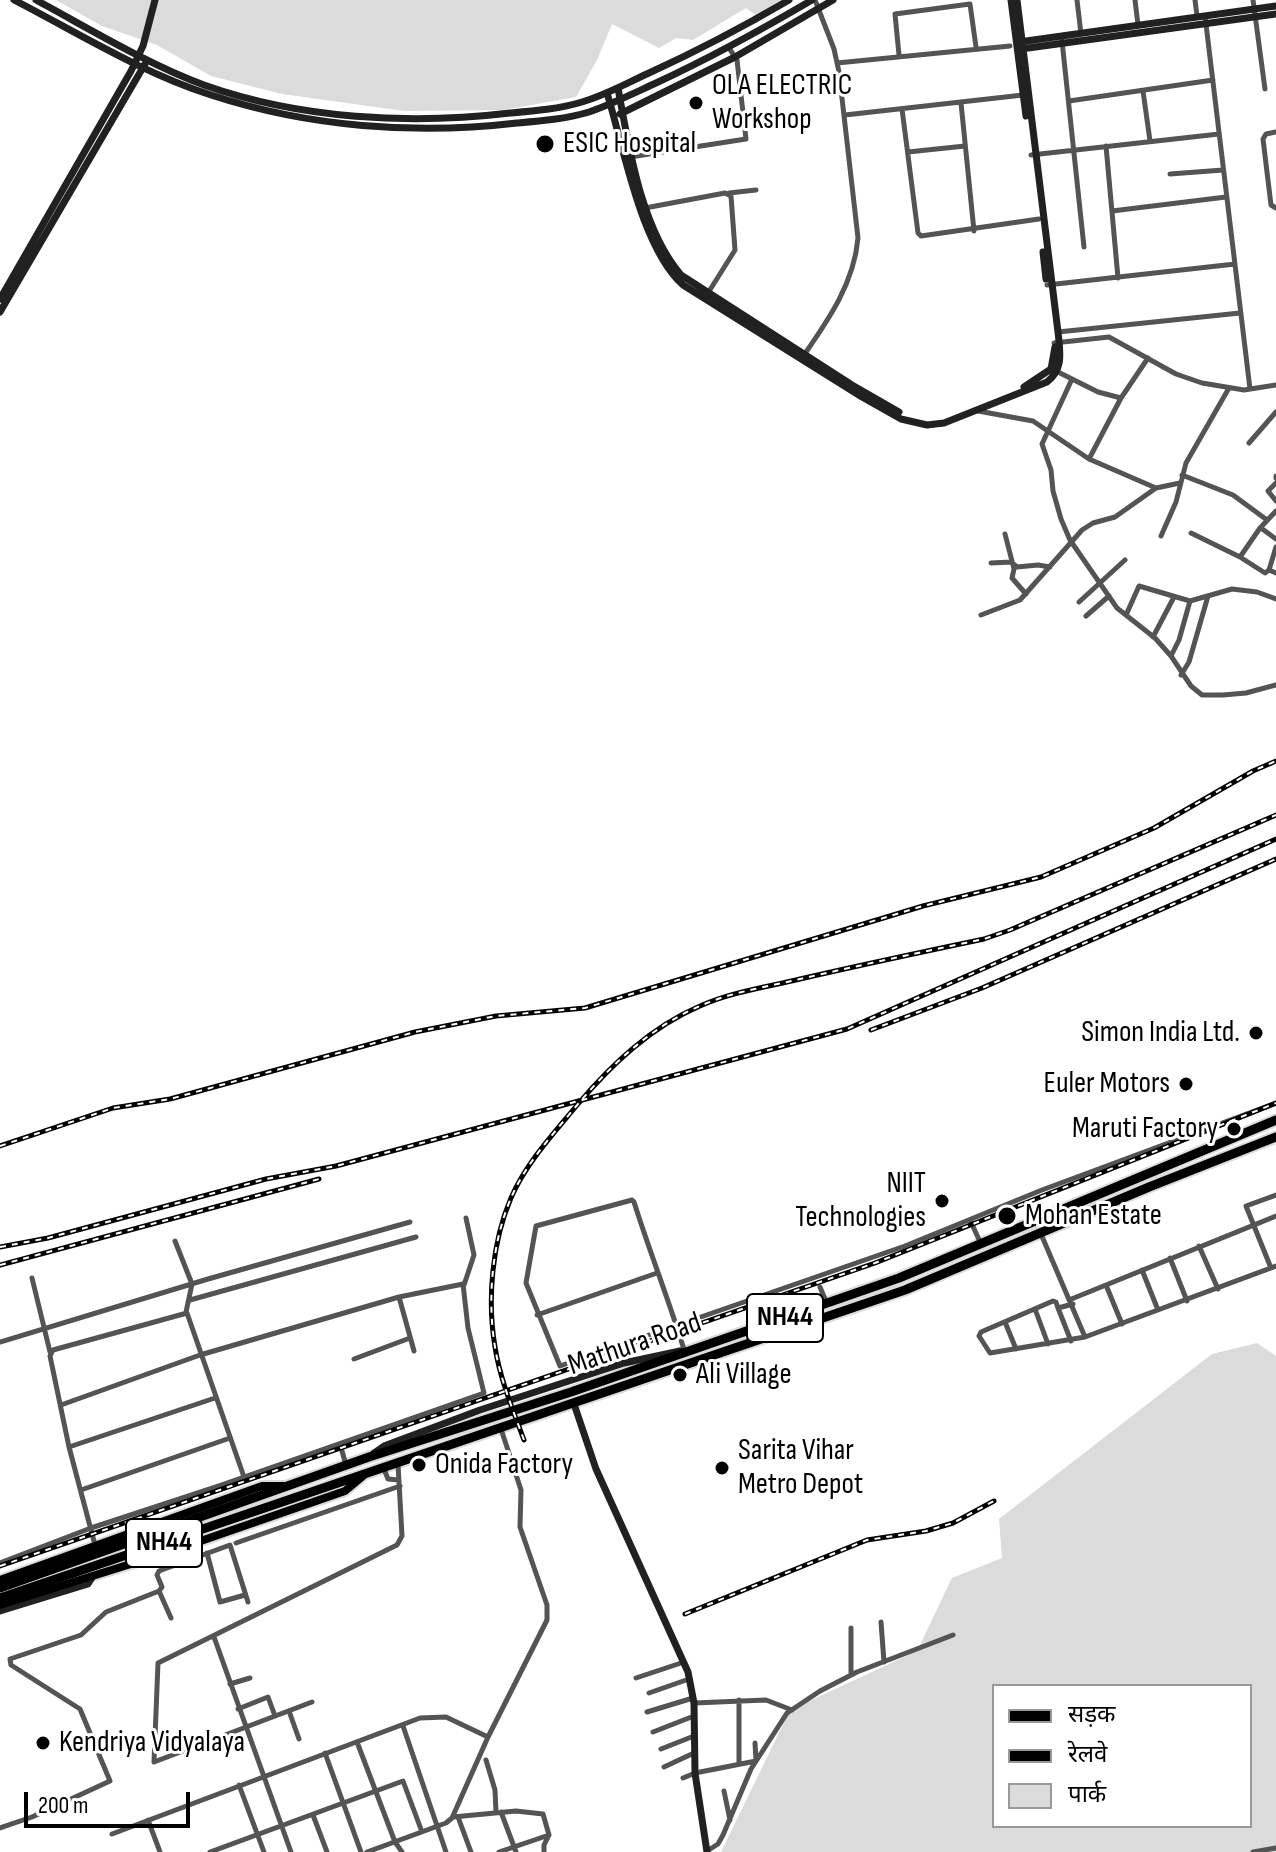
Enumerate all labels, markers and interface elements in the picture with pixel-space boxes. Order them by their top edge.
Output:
place label: OLA ELECTRIC Workshop [712,68,852,138]
marker: OLA ELECTRIC Workshop [687,94,705,112]
place label: ESIC Hospital [563,126,696,162]
marker: ESIC Hospital [534,133,556,155]
place label: Simon India Ltd. [1081,1015,1240,1051]
marker: Simon India Ltd. [1247,1024,1265,1042]
place label: Euler Motors [1044,1066,1170,1102]
marker: Euler Motors [1177,1075,1195,1093]
place label: Maruti Factory [1072,1111,1218,1147]
marker: Maruti Factory [1225,1120,1243,1138]
place label: NIIT Technologies [795,1166,926,1236]
marker: NIIT Technologies [933,1192,951,1210]
place label: Mohan Estate [1025,1198,1162,1234]
marker: Mohan Estate [996,1205,1018,1227]
road number: NH44 [747,1294,823,1342]
street label: Mathura Road [564,1305,706,1385]
place label: Ali Village [696,1357,791,1393]
marker: Ali Village [671,1366,689,1384]
place label: Sarita Vihar Metro Depot [738,1433,863,1504]
place label: Onida Factory [435,1447,573,1483]
marker: Onida Factory [410,1456,428,1474]
marker: Sarita Vihar Metro Depot [713,1459,731,1477]
road number: NH44 [126,1519,202,1567]
legend [992,1684,1252,1828]
text: सड़क [1068,1700,1116,1729]
place label: Kendriya Vidyalaya [59,1725,245,1761]
marker: Kendriya Vidyalaya [34,1734,52,1752]
text: रेलवे [1068,1740,1107,1769]
scale bar [28,1776,194,1826]
text: पार्क [1068,1780,1106,1809]
text: 200 m [38,1791,89,1820]

